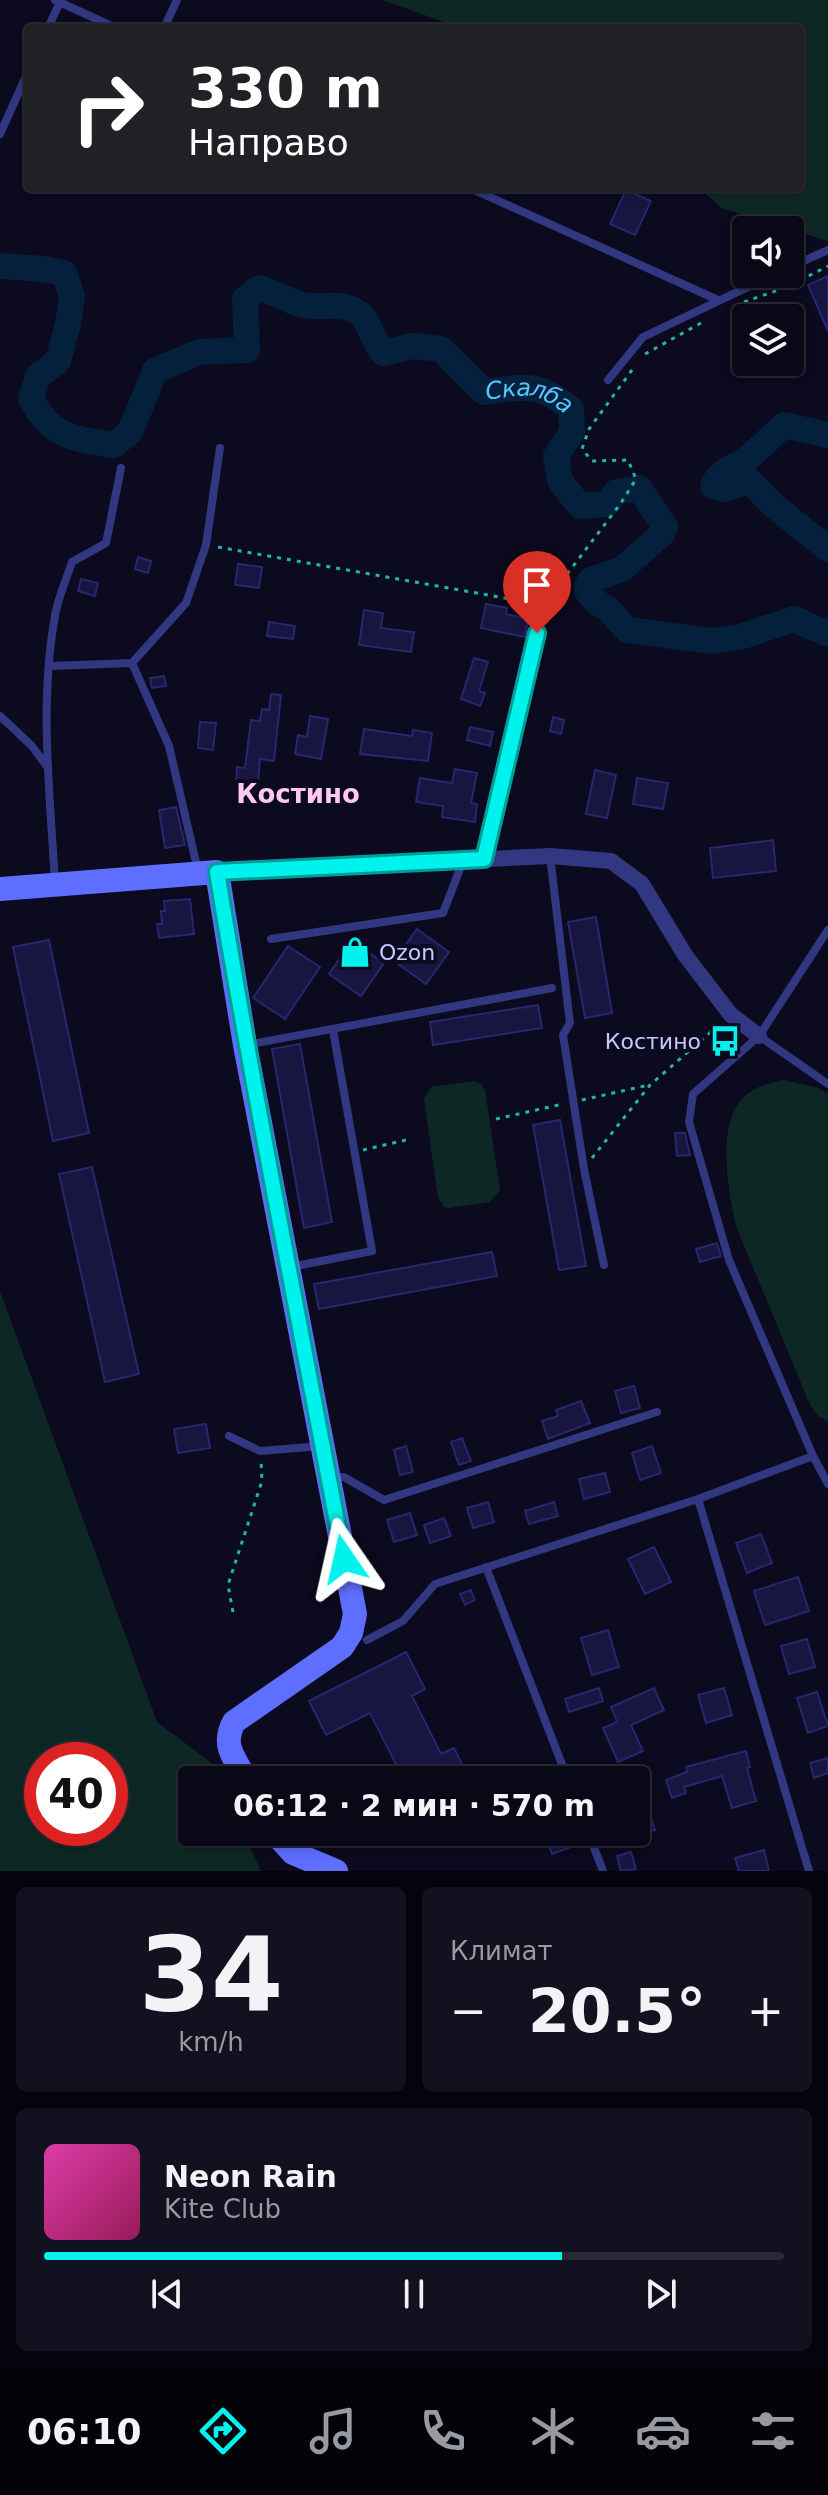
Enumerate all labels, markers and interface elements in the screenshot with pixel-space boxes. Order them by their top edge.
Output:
text: 330 m [188,55,383,120]
icon: right [56,56,160,160]
text: Направо [188,122,349,163]
map controls [732,216,804,376]
button: sound [732,216,804,288]
button: layers [732,304,804,376]
water label: Скалба [484,374,579,420]
pin [503,551,571,633]
icon: arrive [515,563,559,607]
district label: Костино [236,779,360,809]
shop icon: Ozon [338,935,372,969]
place label: Ozon [379,940,435,965]
bus stop icon: Костино [708,1024,742,1058]
place label: Костино [605,1029,701,1054]
position arrow [302,1517,386,1601]
speed limit sign: 40 [24,1742,128,1846]
text: 06:12 · 2 мин · 570 m [233,1788,595,1823]
text: 34 [139,1914,283,2036]
text: Климат [450,1936,553,1966]
text: 20.5° [528,1976,706,2046]
text: − [450,1985,487,2036]
text: + [747,1985,784,2036]
text: km/h [178,2027,244,2057]
text: Neon Rain [164,2159,337,2194]
text: Kite Club [164,2194,281,2224]
icon: previous [145,2272,189,2316]
icon: pause [392,2272,436,2316]
icon: next [639,2272,683,2316]
icon: directions [195,2403,251,2459]
icon: music [305,2403,361,2459]
icon: phone [415,2403,471,2459]
icon: climate [525,2403,581,2459]
icon: car [635,2403,691,2459]
icon: filters [745,2403,801,2459]
text: 06:10 [27,2411,142,2452]

